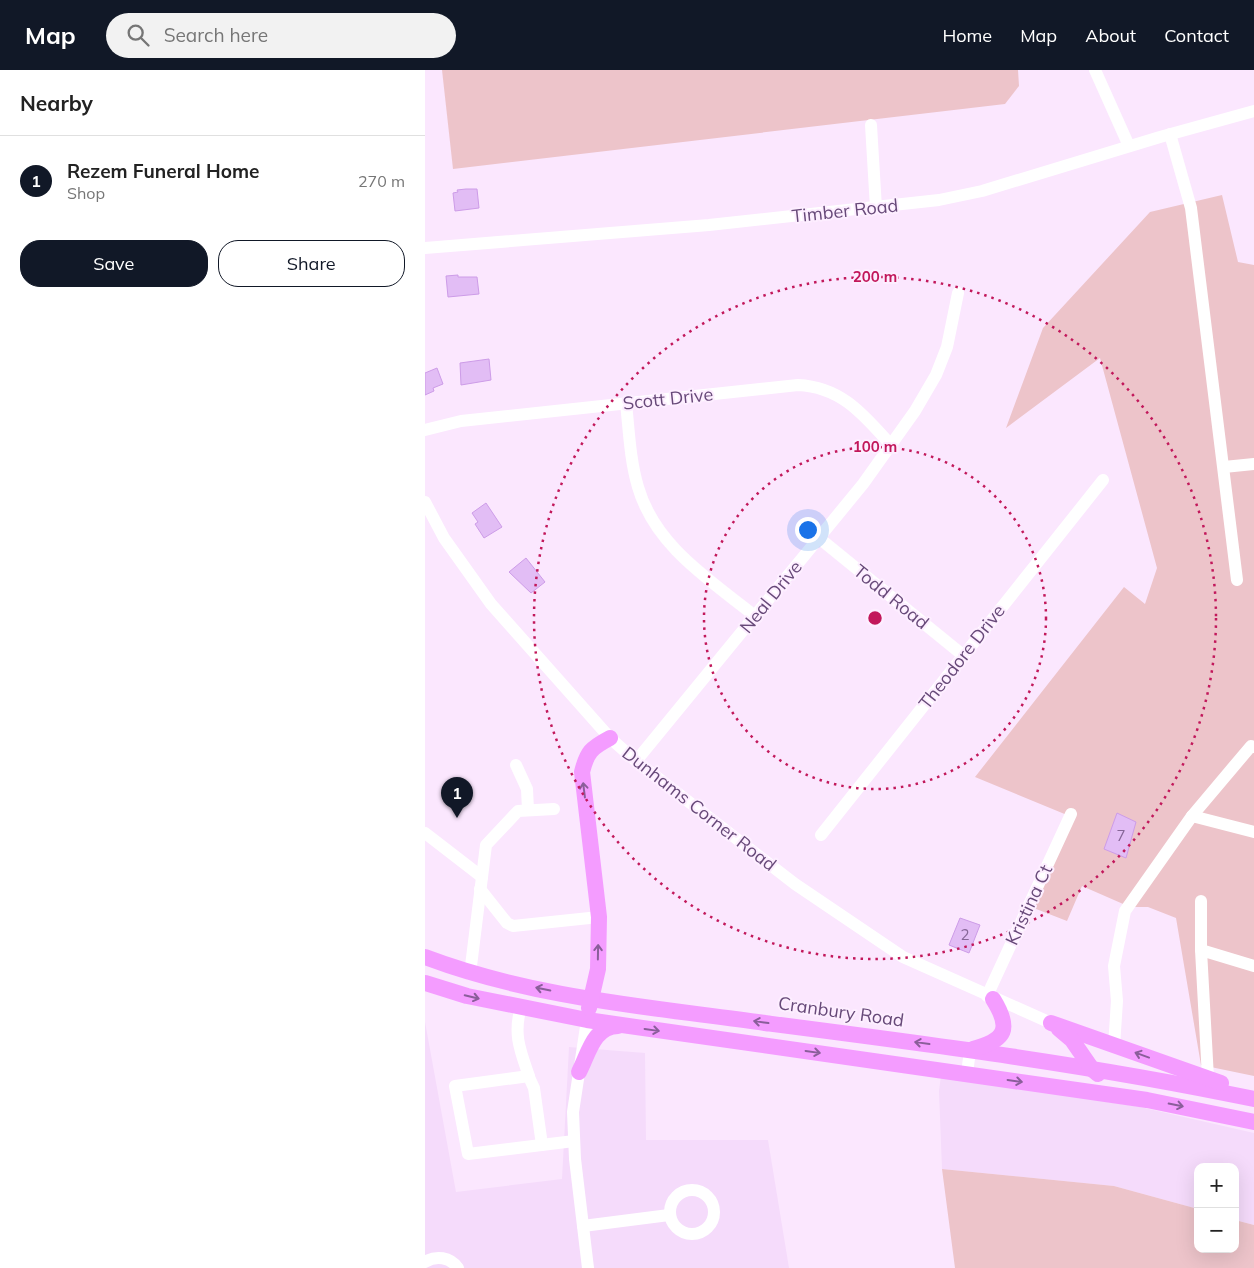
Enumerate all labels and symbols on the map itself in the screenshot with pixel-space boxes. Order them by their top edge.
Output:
street label: Timber Road [791,193,899,228]
text: 200 m [853,267,897,286]
street label: Scott Drive [622,382,714,415]
text: 100 m [853,437,897,456]
your location [795,517,821,543]
street label: Neal Drive [734,556,807,638]
street label: Todd Road [849,559,934,634]
street label: Theodore Drive [913,600,1010,714]
centre of rings [866,609,884,627]
street label: Dunhams Corner Road [618,741,781,876]
pin: 1 [441,777,473,818]
one-way arrow [579,782,589,798]
house number: 7 [1116,826,1126,845]
street label: Kristina Ct [1000,861,1057,949]
house number: 2 [960,925,970,944]
one-way arrow [594,944,603,960]
one-way arrow [536,984,552,994]
street label: Cranbury Road [777,991,905,1032]
one-way arrow [463,992,479,1002]
one-way arrow [753,1017,769,1027]
one-way arrow [644,1025,660,1035]
one-way arrow [914,1038,930,1048]
one-way arrow [805,1048,821,1058]
one-way arrow [1135,1050,1150,1059]
one-way arrow [1007,1076,1023,1086]
one-way arrow [1168,1101,1184,1111]

